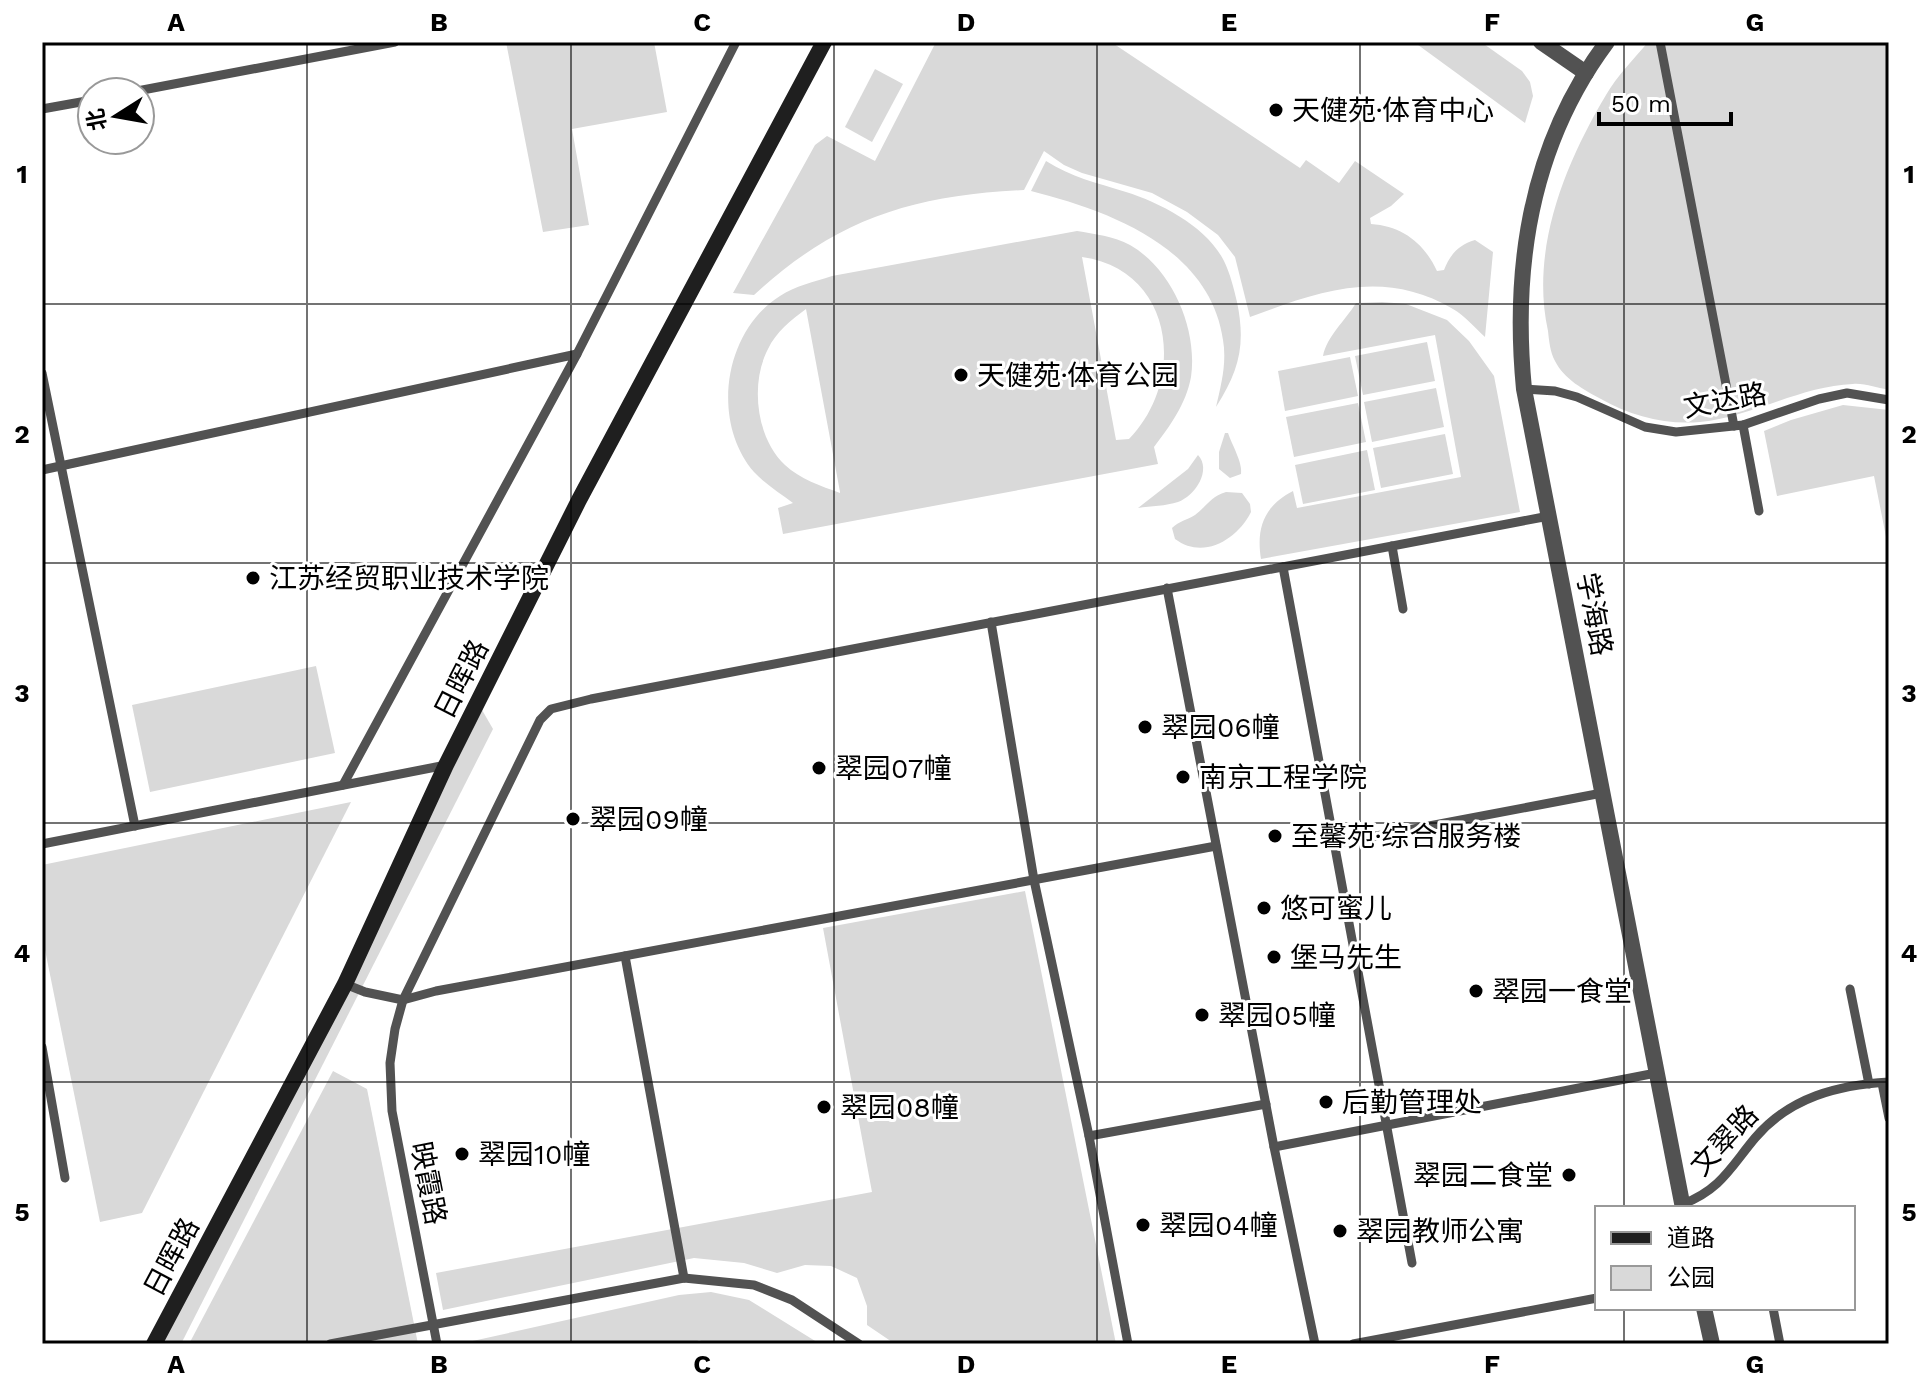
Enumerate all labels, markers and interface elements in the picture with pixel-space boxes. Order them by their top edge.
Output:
text: A [167,7,185,37]
text: B [430,7,448,37]
text: C [693,7,711,37]
text: D [957,7,975,37]
text: E [1221,7,1237,37]
text: F [1484,7,1500,37]
text: G [1746,7,1764,37]
north arrow [76,76,156,156]
scale bar [1599,76,1731,126]
text: 50 m [1611,90,1671,118]
place label: 天健苑·体育中心 [1292,94,1494,127]
marker: 天健苑·体育中心 [1267,101,1285,119]
text: 北 [82,107,111,133]
text: 1 [16,159,28,189]
text: 1 [1903,159,1915,189]
place label: 天健苑·体育公园 [977,359,1179,392]
marker: 天健苑·体育公园 [952,366,970,384]
street label: 文达路 [1681,377,1769,424]
text: 2 [14,419,30,449]
text: 2 [1901,419,1917,449]
place label: 江苏经贸职业技术学院 [269,562,549,595]
marker: 江苏经贸职业技术学院 [244,569,262,587]
street label: 学海路 [1570,570,1619,658]
street label: 日晖路 [428,634,495,724]
text: 3 [14,678,30,708]
text: 3 [1901,678,1917,708]
place label: 翠园06幢 [1161,711,1279,744]
marker: 翠园06幢 [1136,718,1154,736]
place label: 翠园07幢 [835,752,952,785]
marker: 翠园07幢 [810,759,828,777]
place label: 南京工程学院 [1199,761,1367,794]
marker: 南京工程学院 [1174,768,1192,786]
place label: 翠园09幢 [589,803,708,836]
marker: 翠园09幢 [564,810,582,828]
place label: 至馨苑·综合服务楼 [1291,820,1521,853]
marker: 至馨苑·综合服务楼 [1266,827,1284,845]
place label: 悠可蜜儿 [1280,892,1392,925]
marker: 悠可蜜儿 [1255,899,1273,917]
text: 4 [14,938,31,968]
text: 4 [1901,938,1918,968]
place label: 堡马先生 [1290,941,1402,974]
marker: 堡马先生 [1265,948,1283,966]
place label: 翠园一食堂 [1492,975,1632,1008]
marker: 翠园一食堂 [1467,982,1485,1000]
place label: 翠园05幢 [1218,999,1336,1032]
marker: 翠园05幢 [1193,1006,1211,1024]
place label: 后勤管理处 [1342,1086,1482,1119]
place label: 翠园08幢 [840,1091,959,1124]
marker: 后勤管理处 [1317,1093,1335,1111]
marker: 翠园08幢 [815,1098,833,1116]
street label: 文翠路 [1684,1098,1765,1182]
place label: 翠园10幢 [478,1138,590,1171]
street label: 映霞路 [404,1139,453,1227]
marker: 翠园10幢 [453,1145,471,1163]
place label: 翠园二食堂 [1413,1159,1553,1192]
marker: 翠园二食堂 [1560,1166,1578,1184]
text: 5 [14,1197,30,1227]
text: 5 [1901,1197,1917,1227]
legend [1595,1206,1855,1310]
place label: 翠园04幢 [1159,1209,1278,1242]
street label: 日晖路 [137,1212,206,1302]
place label: 翠园教师公寓 [1356,1215,1524,1248]
marker: 翠园04幢 [1134,1216,1152,1234]
marker: 翠园教师公寓 [1331,1222,1349,1240]
text: 道路 [1667,1224,1715,1252]
text: 公园 [1667,1264,1715,1292]
text: A [167,1349,185,1379]
text: B [430,1349,448,1379]
text: C [693,1349,711,1379]
text: D [957,1349,975,1379]
text: E [1221,1349,1237,1379]
text: F [1484,1349,1500,1379]
text: G [1746,1349,1764,1379]

